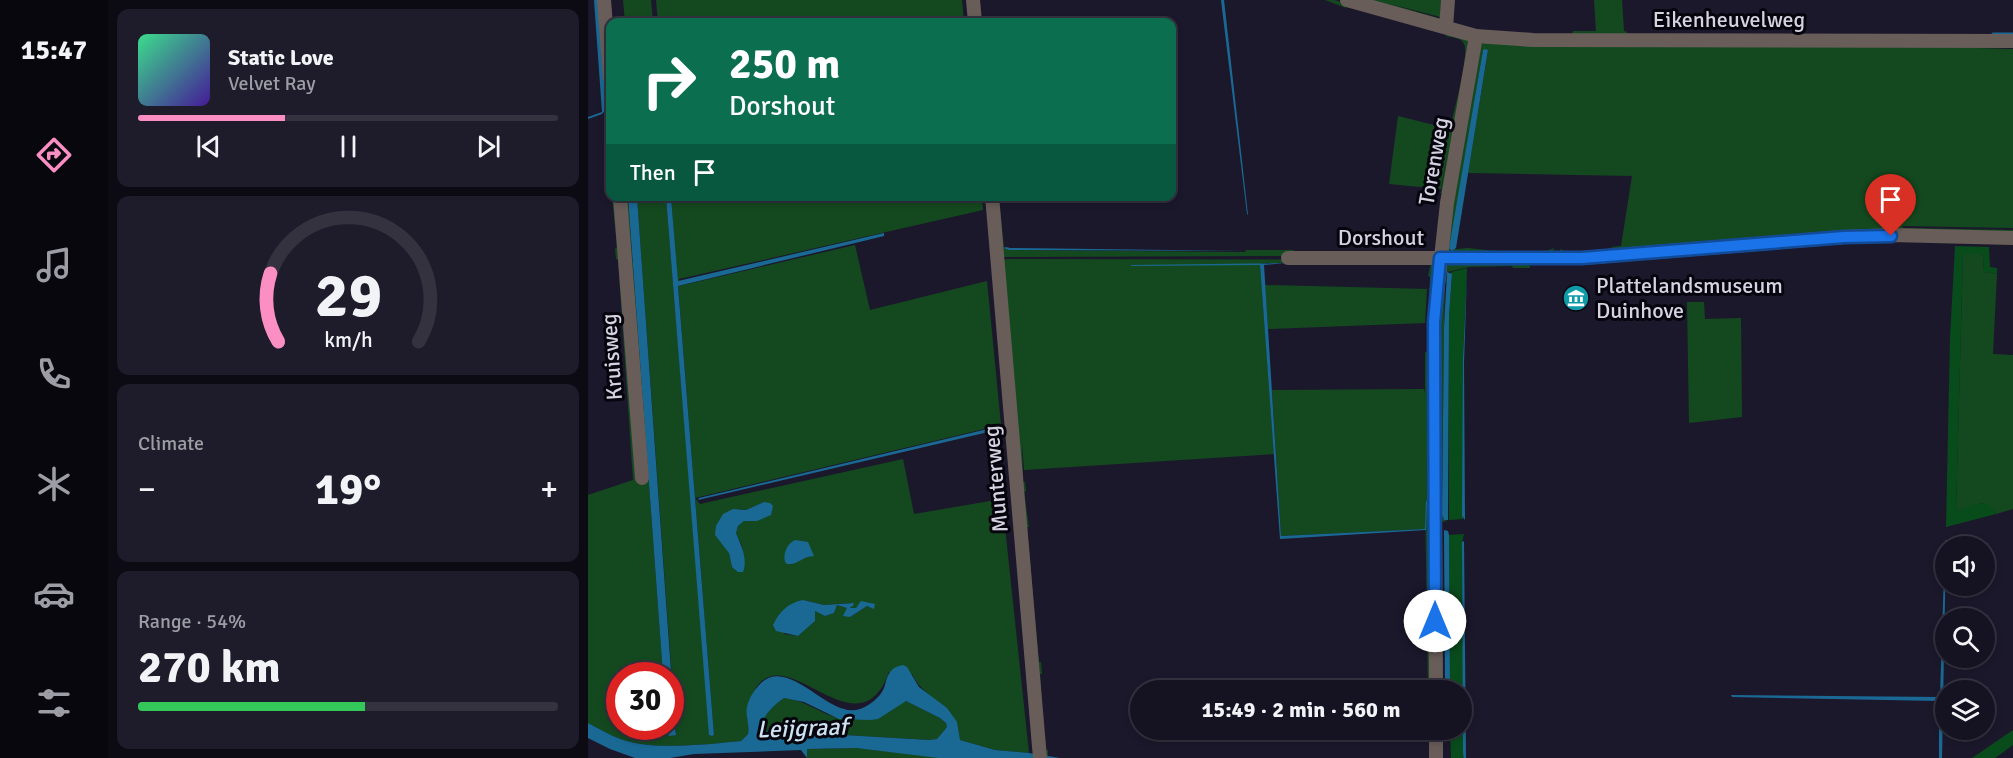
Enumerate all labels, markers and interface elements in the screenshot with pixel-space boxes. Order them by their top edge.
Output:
street label: Eikenheuvelweg [1653,6,1805,33]
text: 15:47 [21,34,87,67]
text: 250 m [729,39,840,90]
icon: right [630,42,708,120]
text: Static Love [228,44,334,71]
text: Velvet Ray [228,71,316,96]
text: Dorshout [729,90,835,123]
street label: Torenweg [1412,115,1455,207]
icon: previous [192,130,225,163]
icon: pause [332,130,365,163]
icon: next [472,130,505,163]
icon: directions [33,134,75,176]
icon: arrive [688,156,721,189]
text: Then [630,159,676,186]
pin [1865,174,1916,236]
icon: arrive [1874,183,1907,216]
street label: Dorshout [1338,224,1425,251]
icon: music [33,244,75,286]
text: 29 [314,258,382,335]
place label: Plattelandsmuseum Duinhove [1596,272,1783,324]
museum icon: Plattelandsmuseum Duinhove [1561,283,1591,313]
street label: Kruisweg [595,313,628,401]
text: km/h [324,328,372,354]
icon: phone [33,353,75,395]
street label: Munterweg [977,424,1014,533]
text: Climate [138,431,204,456]
text: 19° [315,462,381,517]
icon: climate [33,463,75,505]
text: − [138,469,156,510]
text: + [540,469,558,510]
map controls [1935,536,1995,740]
button: sound [1935,536,1995,596]
icon: car [33,573,75,615]
position arrow [1403,589,1467,653]
button: search [1935,608,1995,668]
text: Range · 54% [138,609,246,634]
text: 270 km [138,640,281,695]
speed limit sign: 30 [606,662,684,740]
button: layers [1935,680,1995,740]
icon: filters [33,682,75,724]
text: 15:49 · 2 min · 560 m [1201,696,1401,723]
water label: Leijgraaf [756,711,854,745]

